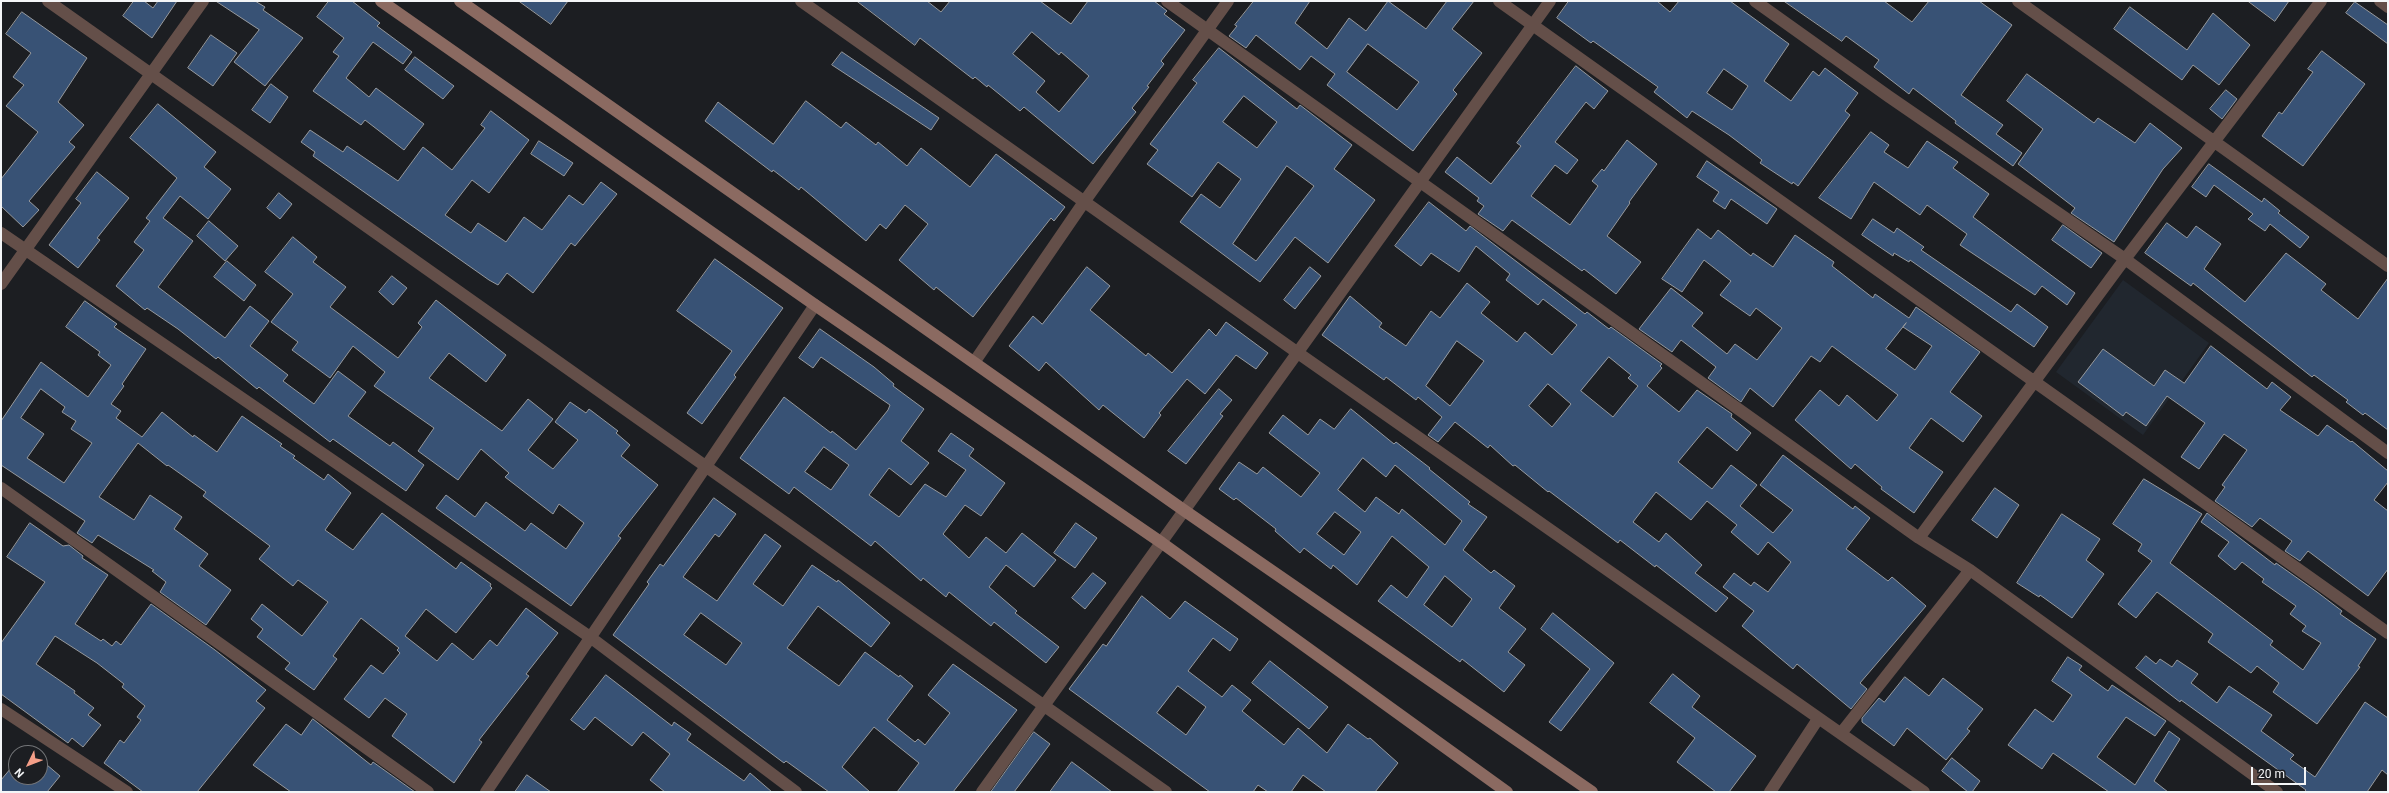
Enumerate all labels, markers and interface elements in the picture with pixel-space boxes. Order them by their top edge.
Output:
north arrow [8,745,48,785]
scale bar [2253,759,2308,785]
text: N [12,766,27,780]
text: 20 m [2258,767,2285,781]

